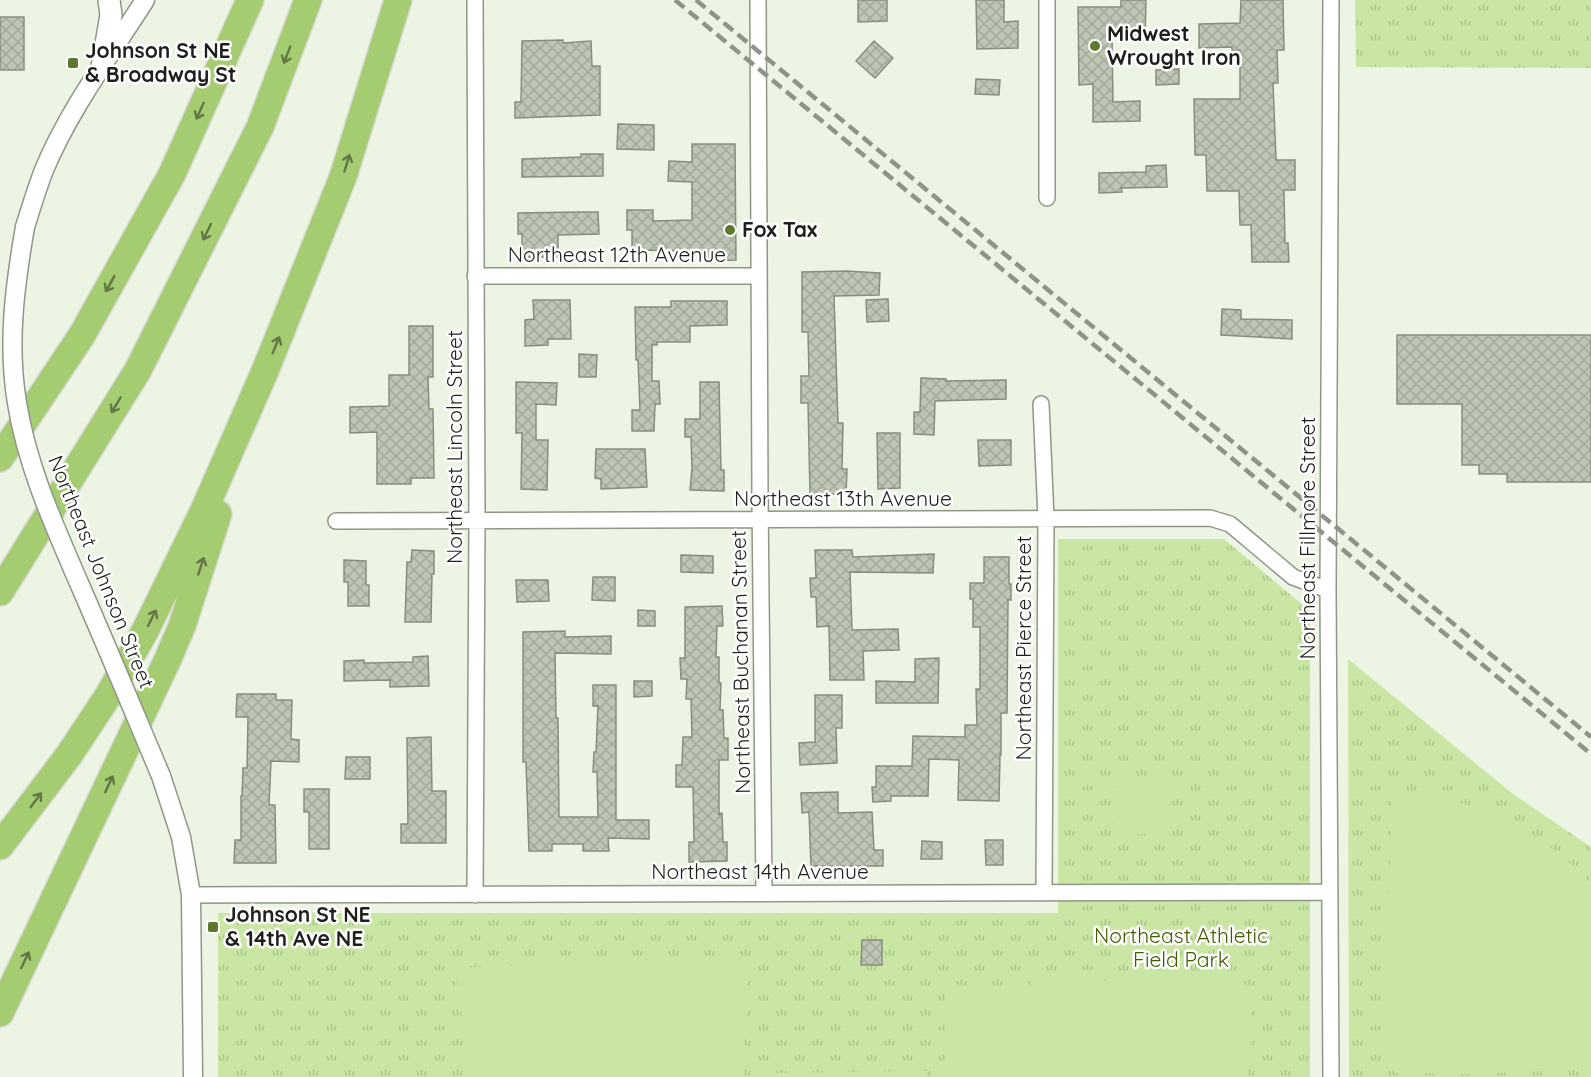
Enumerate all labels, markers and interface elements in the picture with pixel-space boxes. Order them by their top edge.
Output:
place label: Midwest Wrought Iron [1107,20,1241,70]
place label: Johnson St NE & Broadway St [85,37,236,87]
marker: Midwest Wrought Iron [1088,39,1102,53]
one-way arrow [281,45,292,64]
marker: Johnson St NE & Broadway St [66,56,80,70]
one-way arrow [194,101,205,119]
one-way arrow [342,154,353,173]
place label: Fox Tax [742,216,817,242]
one-way arrow [201,223,213,241]
marker: Fox Tax [723,223,737,237]
street label: Northeast 12th Avenue [508,241,726,267]
one-way arrow [104,275,116,292]
street label: Northeast Lincoln Street [441,330,467,564]
one-way arrow [271,336,282,354]
one-way arrow [110,396,122,413]
street label: Northeast Fillmore Street [1294,417,1320,659]
street label: Northeast Johnson Street [43,451,161,692]
street label: Northeast 13th Avenue [734,485,952,511]
street label: Northeast Buchanan Street [725,530,755,794]
street label: Northeast Pierce Street [1010,536,1036,760]
one-way arrow [196,557,207,576]
one-way arrow [147,609,158,627]
one-way arrow [103,775,115,793]
one-way arrow [30,792,42,808]
street label: Northeast 14th Avenue [651,858,869,884]
place label: Johnson St NE & 14th Ave NE [225,901,371,951]
marker: Johnson St NE & 14th Ave NE [206,920,220,934]
park label: Northeast Athletic Field Park [1094,922,1268,972]
one-way arrow [20,952,32,970]

